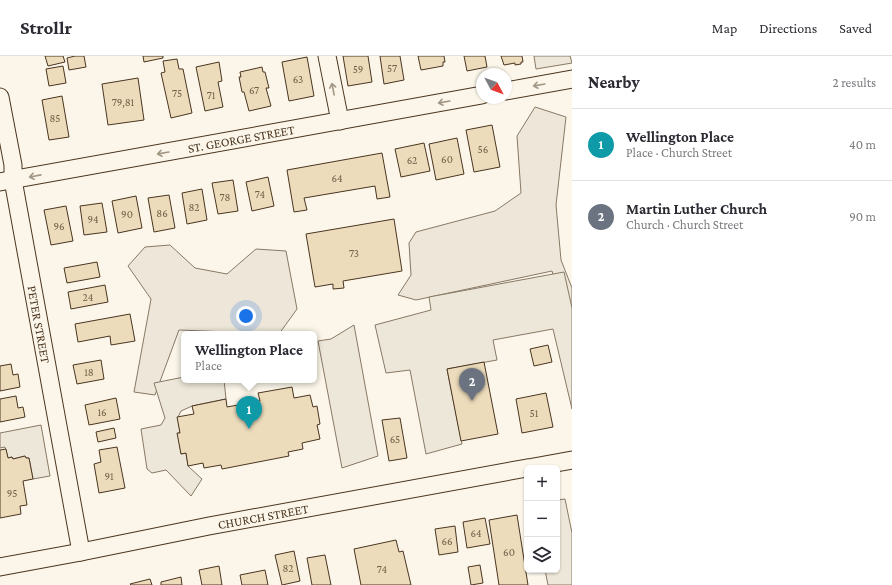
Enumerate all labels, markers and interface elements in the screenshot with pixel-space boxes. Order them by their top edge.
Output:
text: Strollr [20,17,72,38]
text: Map [712,20,737,36]
text: Directions [759,20,817,36]
text: Saved [839,20,872,36]
house number: 57 [387,62,397,74]
house number: 59 [353,63,363,75]
north arrow [476,68,512,104]
house number: 63 [293,73,303,85]
text: Nearby [588,73,640,92]
text: 2 results [833,75,876,90]
one-way arrow [533,81,546,89]
one-way arrow [329,83,337,96]
house number: 67 [249,84,259,96]
house number: 75 [172,87,182,99]
house number: 71 [207,89,216,101]
house number: 79,81 [112,96,135,109]
one-way arrow [438,99,451,107]
house number: 85 [50,112,60,124]
street label: ST. GEORGE STREET [187,122,296,156]
text: Wellington Place [626,129,734,145]
text: 1 [599,137,603,152]
text: 40 m [849,137,876,152]
house number: 56 [478,143,488,155]
text: Place · Church Street [626,145,732,160]
one-way arrow [157,149,170,157]
house number: 60 [441,153,453,165]
house number: 62 [407,154,417,166]
one-way arrow [29,172,42,180]
house number: 64 [331,172,343,184]
house number: 74 [255,188,266,200]
house number: 78 [220,191,231,203]
house number: 82 [188,201,200,213]
text: Martin Luther Church [626,201,767,217]
house number: 86 [156,207,168,219]
house number: 90 [121,208,133,220]
text: 2 [598,209,604,224]
text: 90 m [849,209,876,224]
house number: 94 [87,213,99,225]
text: Church · Church Street [626,217,743,232]
house number: 96 [53,220,65,232]
house number: 73 [349,247,359,259]
street label: PETER STREET [24,284,53,365]
house number: 24 [83,291,94,303]
your location [236,306,256,326]
popup [181,331,317,383]
text: Wellington Place [195,342,303,358]
text: Place [195,358,222,373]
house number: 18 [84,366,94,378]
pin: 2 [459,368,485,401]
pin: 1 [236,396,262,429]
house number: 16 [97,406,107,418]
house number: 51 [530,407,539,419]
house number: 65 [390,433,400,445]
map controls [524,465,560,573]
button: + [524,465,560,501]
house number: 91 [104,470,114,482]
house number: 95 [7,487,17,499]
street label: CHURCH STREET [217,501,310,532]
button: − [524,501,560,537]
house number: 64 [470,527,482,539]
house number: 66 [441,535,453,547]
button: layers [524,537,560,573]
house number: 60 [503,546,515,558]
house number: 82 [282,562,294,574]
house number: 74 [377,563,388,575]

